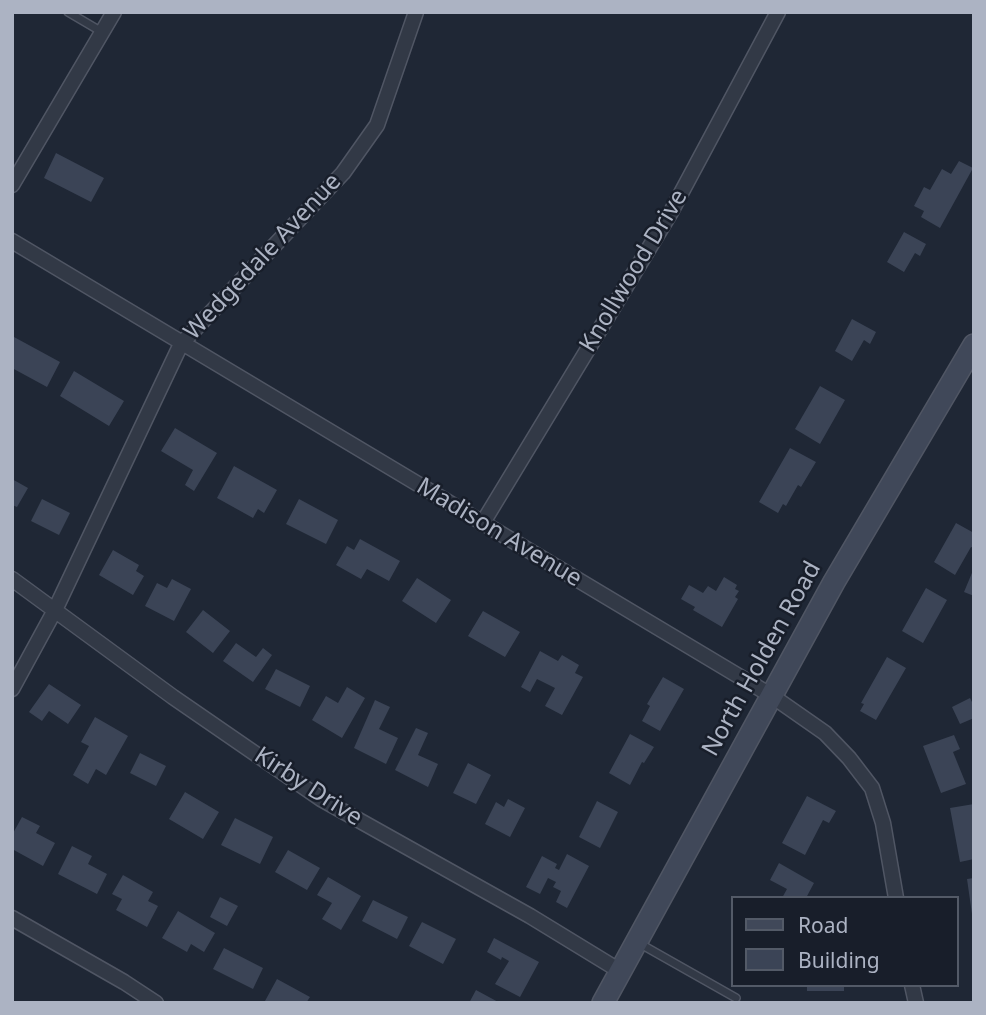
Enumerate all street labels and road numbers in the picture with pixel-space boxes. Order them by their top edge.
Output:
street label: Wedgedale Avenue [179,168,347,346]
street label: Knollwood Drive [574,184,694,358]
street label: Madison Avenue [411,472,587,594]
street label: North Holden Road [697,557,827,761]
street label: Kirby Drive [249,741,367,833]

